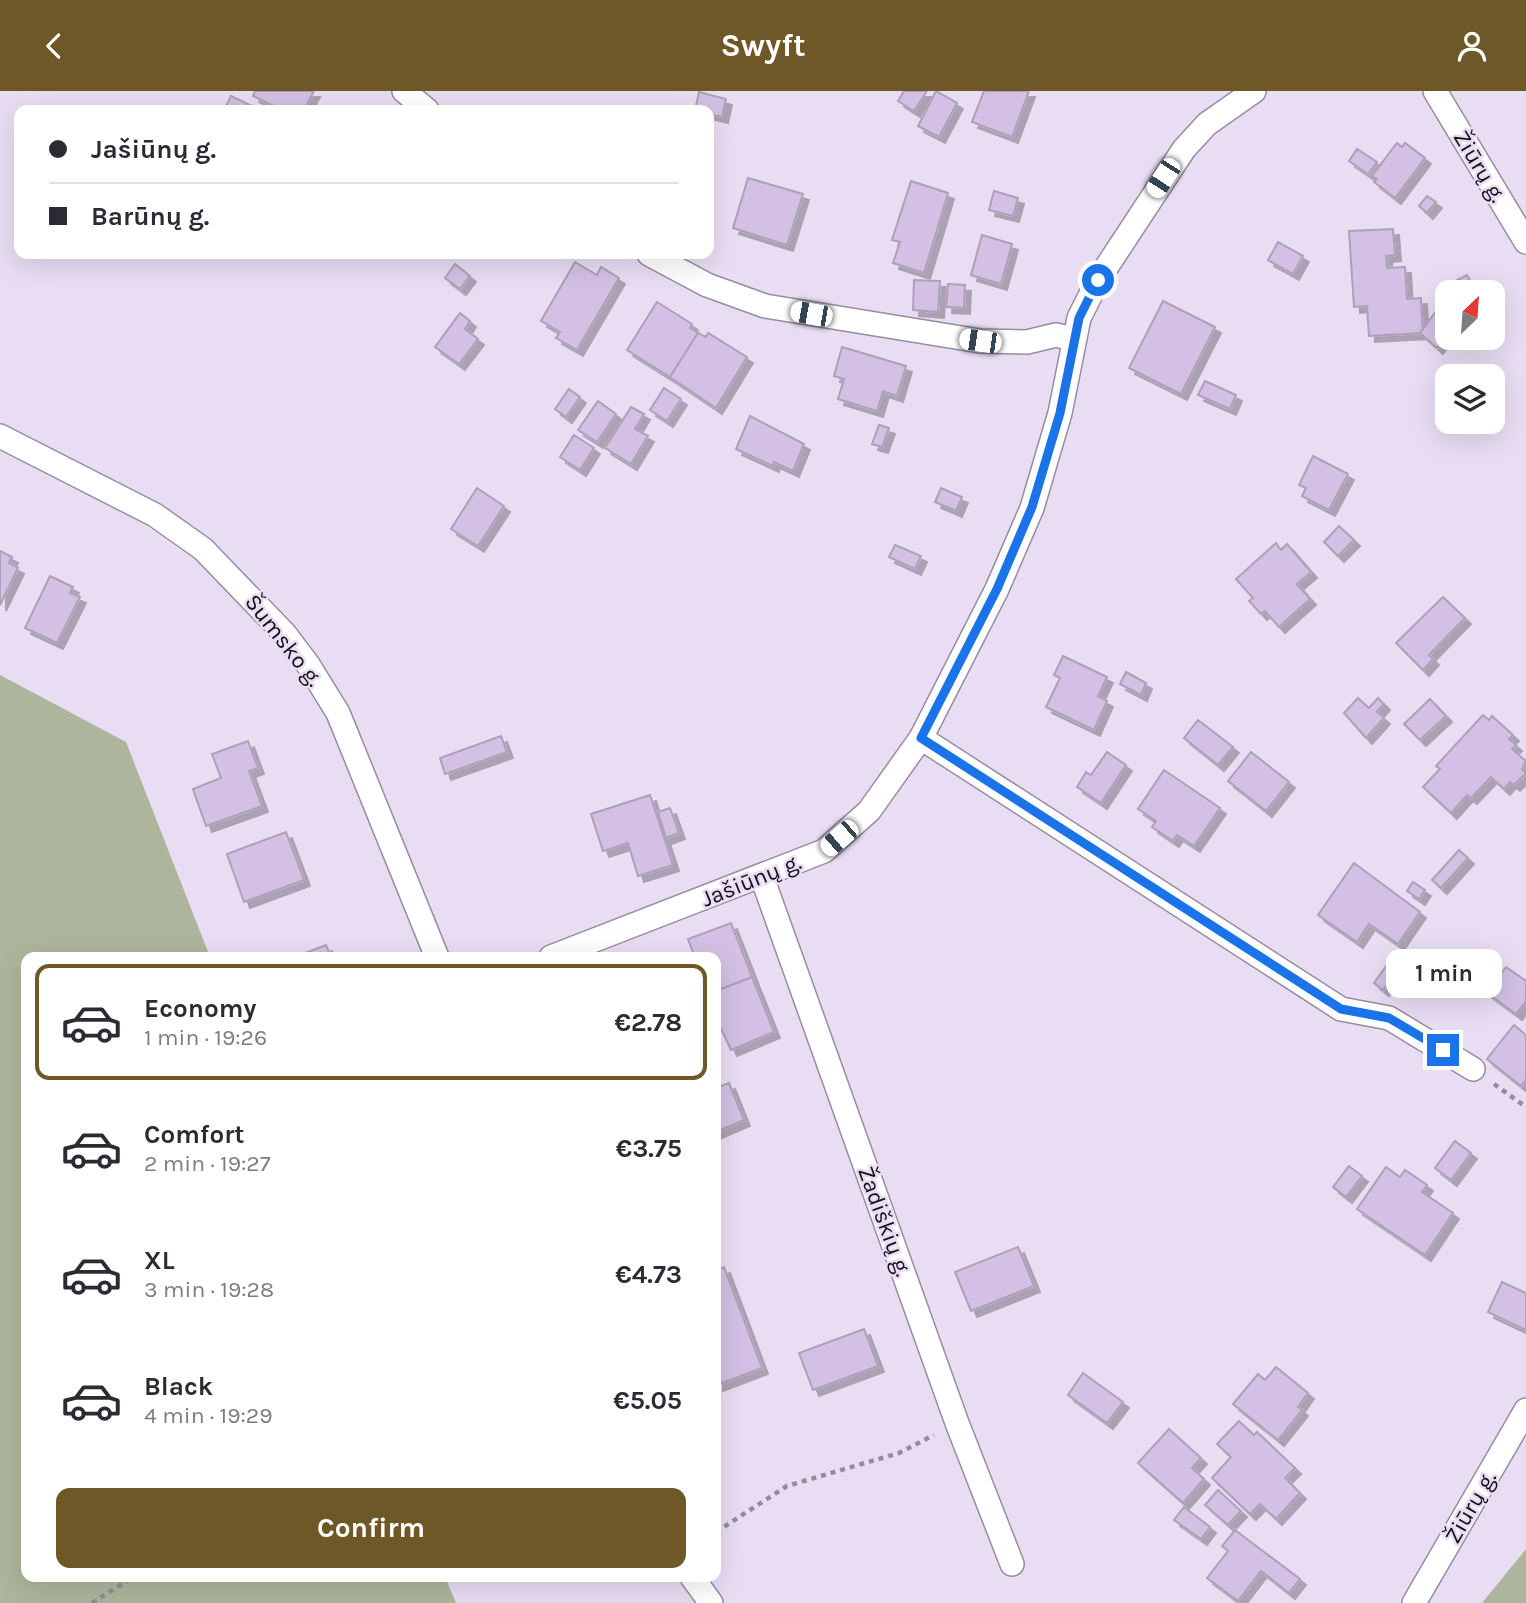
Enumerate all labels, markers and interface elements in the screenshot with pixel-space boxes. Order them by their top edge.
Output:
icon: back [35,27,73,65]
text: Swyft [720,27,806,64]
icon: person [1453,27,1491,65]
street label: Žiūrų g. [1448,125,1512,207]
text: Jašiūnų g. [91,134,216,165]
car [1143,155,1184,201]
text: Barūnų g. [91,201,209,232]
route start [1082,264,1114,296]
north arrow [1435,280,1505,350]
map controls [1435,280,1505,434]
car [789,300,834,328]
car [958,328,1003,354]
button: layers [1435,364,1505,434]
street label: Šumsko g. [239,589,328,692]
car [817,816,862,860]
street label: Jašiūnų g. [697,848,805,913]
callout: 1 min [1385,949,1501,997]
text: 1 min [1415,960,1473,987]
icon: car [60,991,123,1054]
text: Economy [144,993,256,1024]
text: €2.78 [614,1007,682,1038]
text: 1 min · 19:26 [144,1024,267,1051]
route end [1427,1034,1459,1066]
icon: car [60,1117,123,1180]
text: Comfort [144,1119,245,1150]
text: €3.75 [616,1133,682,1164]
text: 2 min · 19:27 [144,1150,270,1177]
street label: Žadiškių g. [852,1162,917,1280]
icon: car [60,1243,123,1306]
text: XL [144,1245,175,1276]
text: €4.73 [615,1259,682,1290]
text: 3 min · 19:28 [144,1276,274,1303]
icon: car [60,1369,123,1432]
text: Black [144,1371,213,1402]
text: €5.05 [613,1385,682,1416]
text: 4 min · 19:29 [144,1402,273,1429]
street label: Žiūrų g. [1439,1466,1502,1548]
button: Confirm [56,1488,686,1568]

